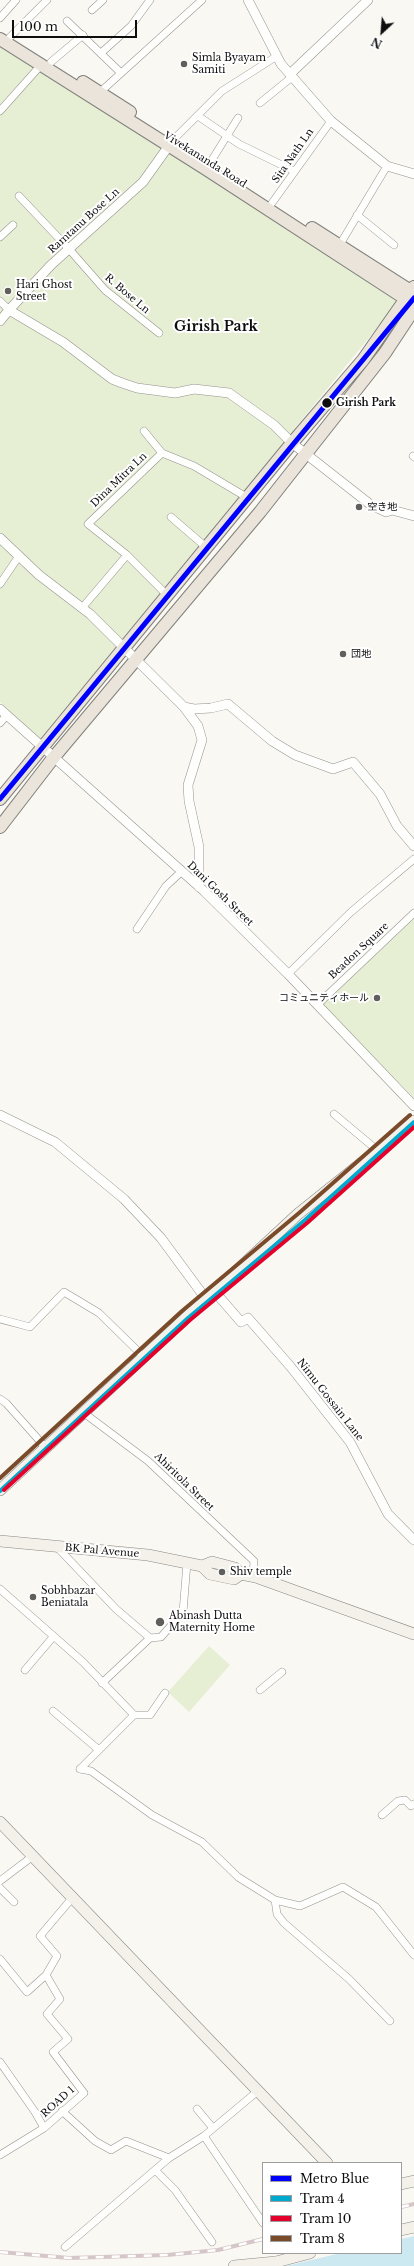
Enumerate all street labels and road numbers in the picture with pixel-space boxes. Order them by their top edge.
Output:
street label: Sita Nath Ln [270,126,316,186]
street label: Vivekananda Road [161,130,249,190]
street label: Ramtanu Bose Ln [46,186,122,256]
street label: R. Bose Ln [102,272,152,316]
street label: Dina Mitra Ln [89,450,149,510]
street label: Dani Gosh Street [185,859,255,929]
street label: Beadon Square [327,920,391,982]
street label: Nimu Gossain Lane [294,1356,366,1444]
street label: Ahiritola Street [152,1451,216,1513]
street label: BK Pal Avenue [64,1542,140,1560]
street label: ROAD 1 [39,2084,77,2120]

